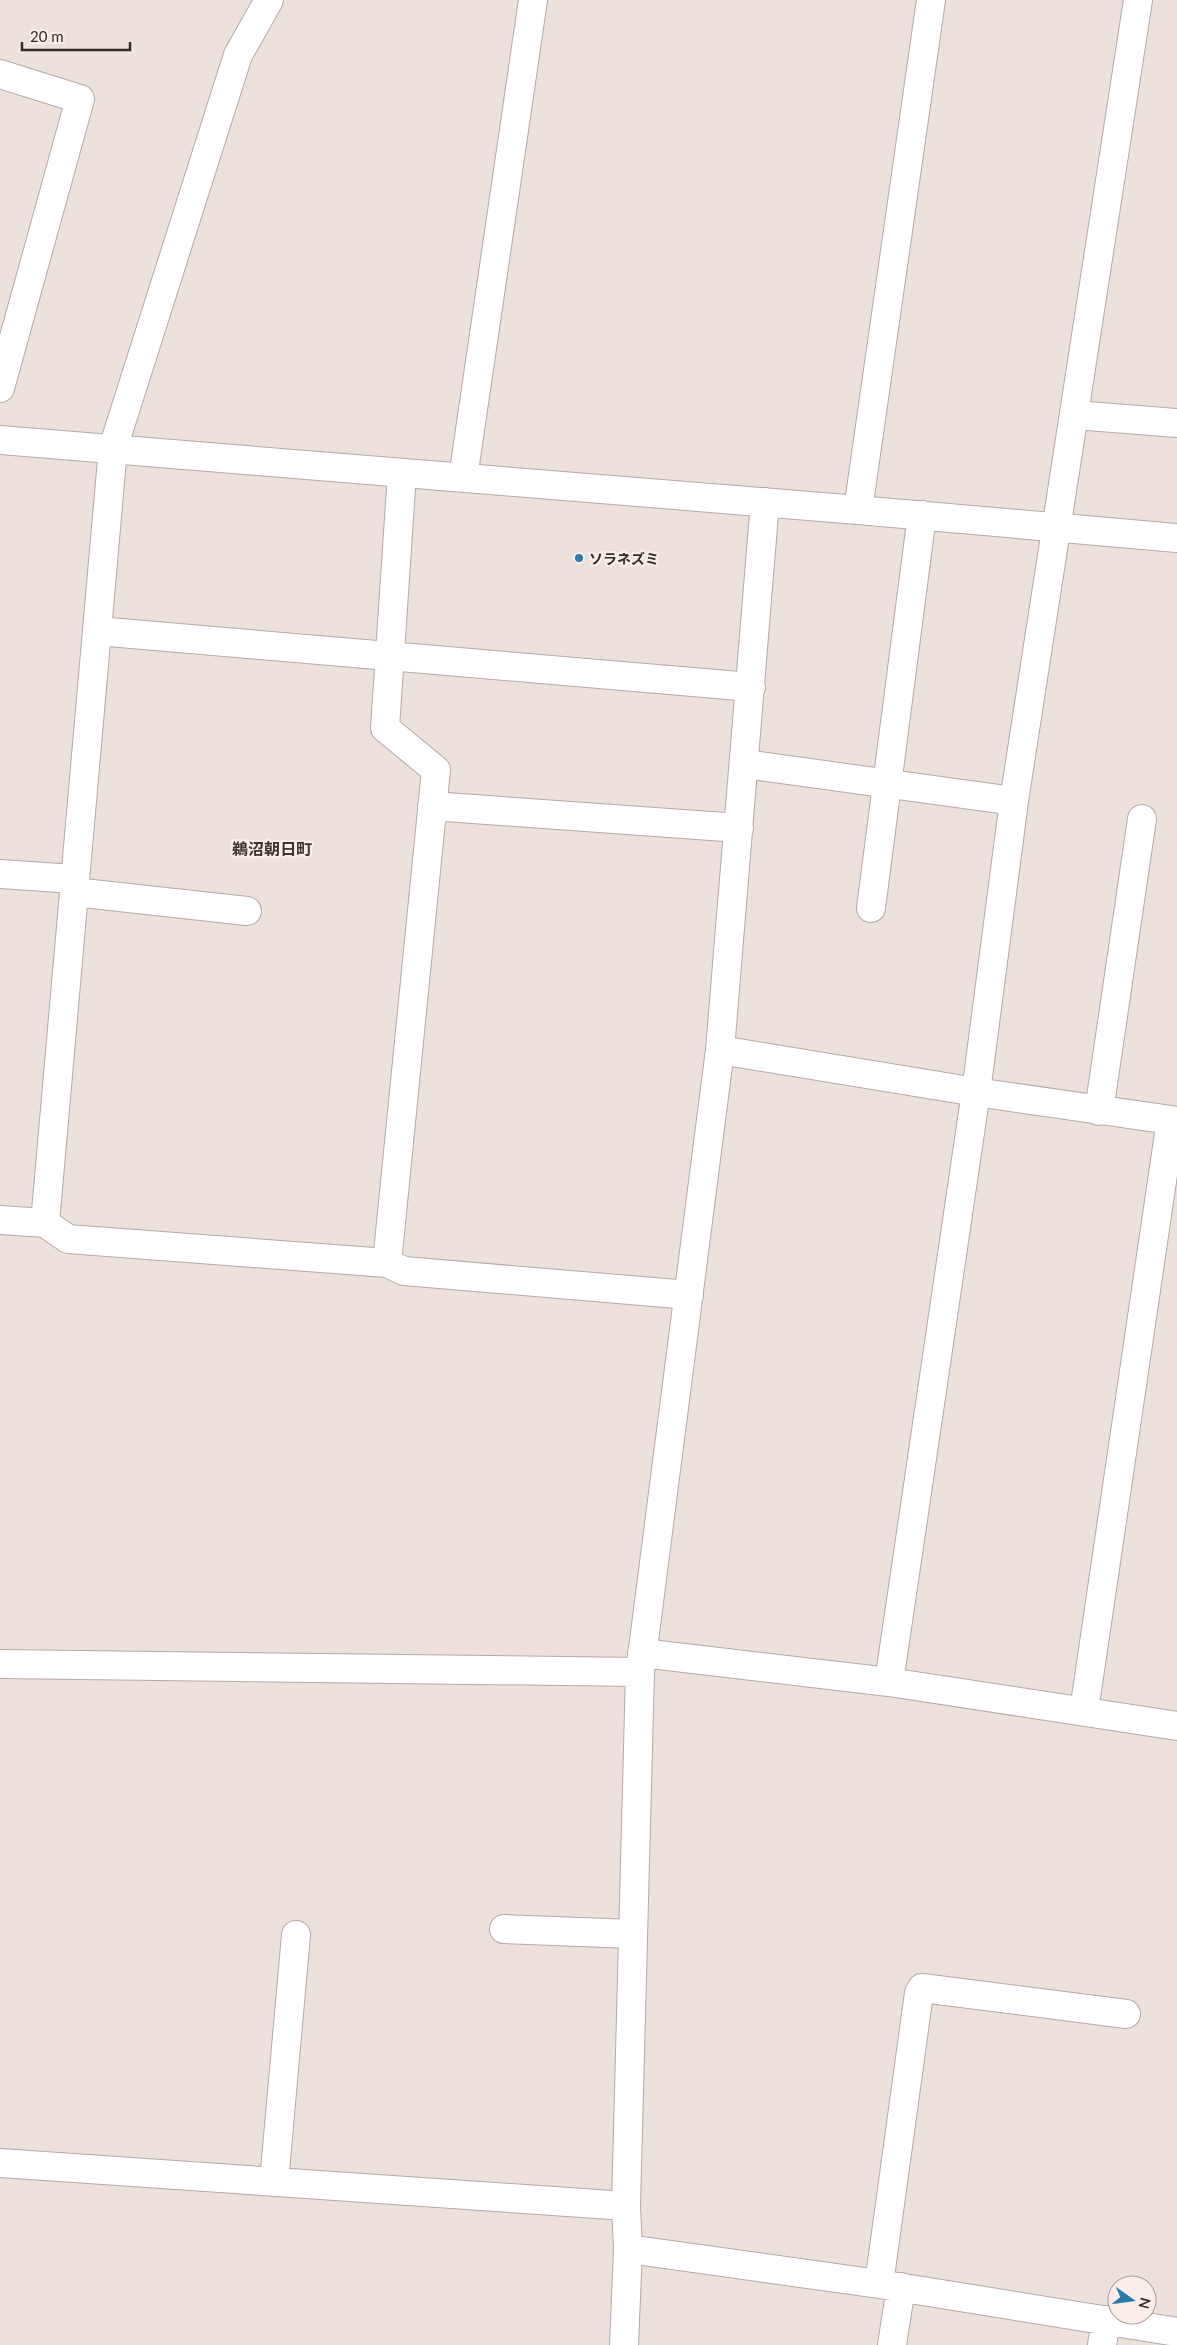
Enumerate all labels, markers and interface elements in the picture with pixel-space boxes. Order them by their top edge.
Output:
scale bar [22,20,130,52]
text: 20 m [30,27,64,45]
place label: ソラネズミ [589,550,659,567]
marker: ソラネズミ [573,552,585,564]
district label: 鵜沼朝日町 [232,839,312,858]
north arrow [1107,2275,1157,2325]
text: N [1136,2296,1155,2311]

